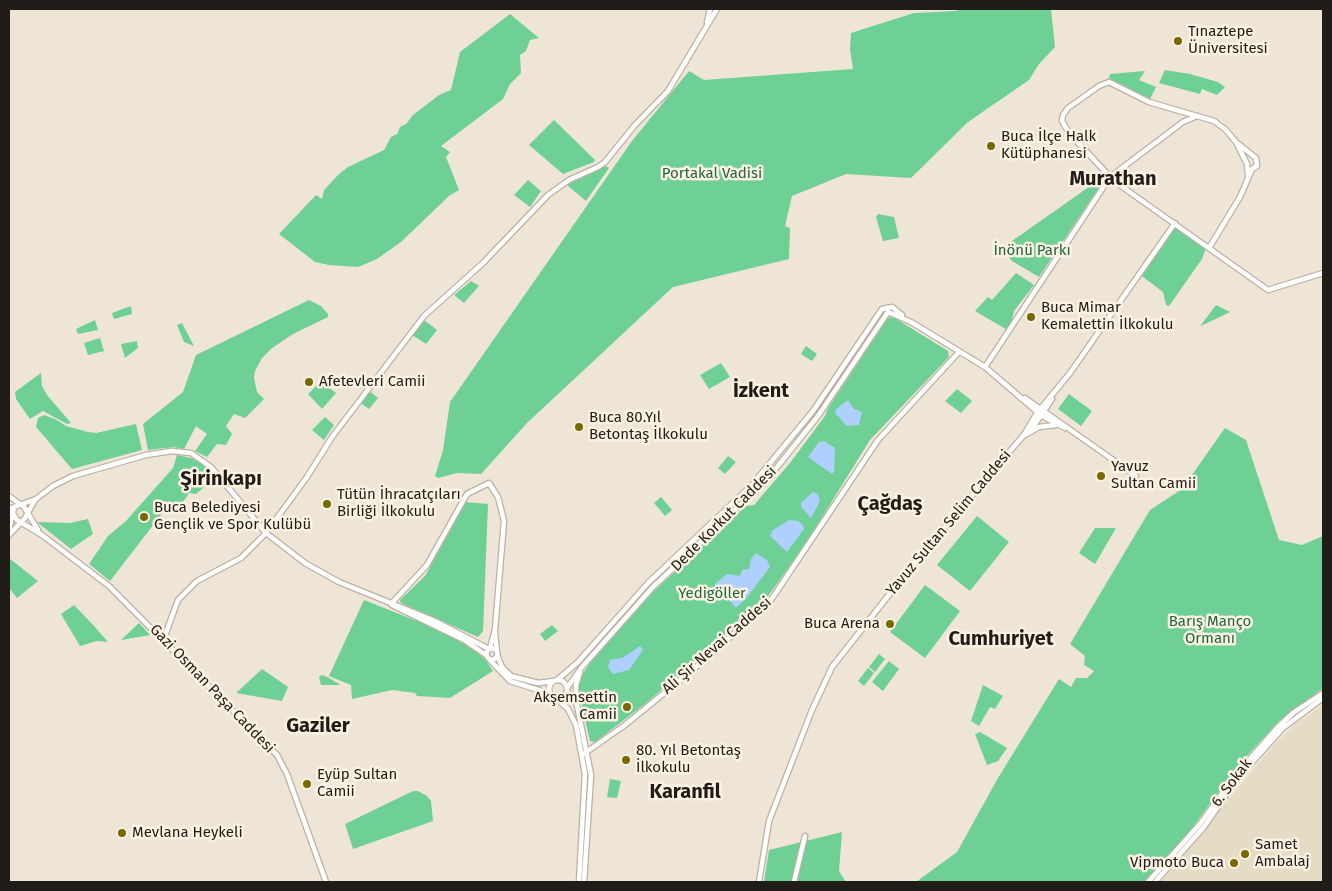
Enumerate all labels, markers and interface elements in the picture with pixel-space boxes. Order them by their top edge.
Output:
place label: Tınaztepe Üniversitesi [1188,23,1268,58]
marker: Tınaztepe Üniversitesi [1172,35,1184,47]
place label: Buca İlçe Halk Kütüphanesi [1001,128,1096,163]
marker: Buca İlçe Halk Kütüphanesi [985,140,997,152]
park label: Portakal Vadisi [662,165,762,183]
district label: Murathan [1069,167,1157,191]
park label: İnönü Parkı [993,242,1071,260]
place label: Buca Mimar Kemalettin İlkokulu [1041,299,1174,334]
marker: Buca Mimar Kemalettin İlkokulu [1025,311,1037,323]
place label: Afetevleri Camii [319,373,426,391]
marker: Afetevleri Camii [303,376,315,388]
district label: İzkent [733,379,789,403]
place label: Buca 80.Yıl Betontaş İlkokulu [589,409,708,444]
marker: Buca 80.Yıl Betontaş İlkokulu [573,421,585,433]
street label: Yavuz Sultan Selim Caddesi [883,446,1015,600]
place label: Yavuz Sultan Camii [1111,458,1196,493]
street label: Dede Korkut Caddesi [668,463,780,575]
district label: Şirinkapı [180,467,262,491]
marker: Yavuz Sultan Camii [1095,470,1107,482]
place label: Tütün İhracatçıları Birliği İlkokulu [337,486,461,521]
district label: Çağdaş [857,492,923,516]
marker: Tütün İhracatçıları Birliği İlkokulu [321,498,333,510]
place label: Buca Belediyesi Gençlik ve Spor Kulübü [154,499,311,534]
marker: Buca Belediyesi Gençlik ve Spor Kulübü [138,511,150,523]
park label: Yedigöller [678,585,746,603]
street label: Ali Şir Nevai Caddesi [659,594,775,698]
park label: Barış Manço Ormanı [1169,613,1251,648]
place label: Buca Arena [804,615,880,633]
marker: Buca Arena [884,618,896,630]
street label: Gazi Osman Paşa Caddesi [146,621,278,757]
district label: Cumhuriyet [948,627,1054,651]
place label: Akşemsettin Camii [534,689,617,724]
marker: Akşemsettin Camii [621,701,633,713]
district label: Gaziler [286,714,350,738]
place label: 80. Yıl Betontaş İlkokulu [636,742,741,777]
marker: 80. Yıl Betontaş İlkokulu [620,754,632,766]
street label: 6. Sokak [1208,755,1256,811]
place label: Eyüp Sultan Camii [317,766,397,801]
marker: Eyüp Sultan Camii [301,778,313,790]
district label: Karanfil [649,780,721,804]
place label: Mevlana Heykeli [132,824,243,842]
marker: Mevlana Heykeli [116,827,128,839]
place label: Samet Ambalaj [1255,836,1310,871]
marker: Samet Ambalaj [1239,848,1251,860]
place label: Vipmoto Buca [1130,854,1224,872]
marker: Vipmoto Buca [1228,857,1240,869]

